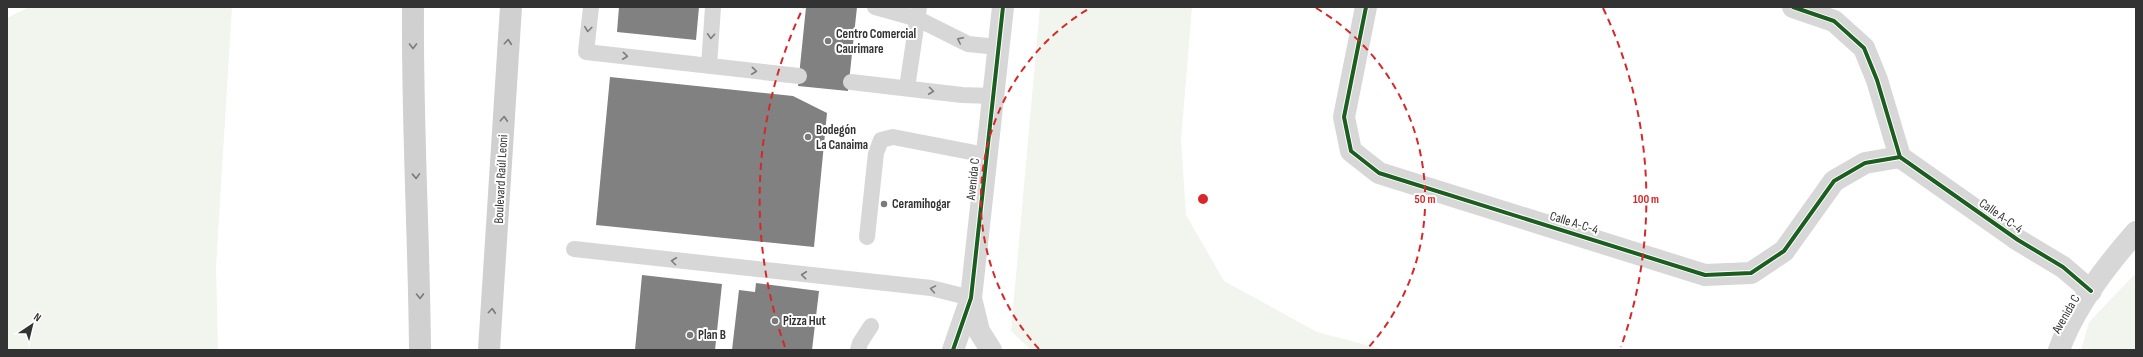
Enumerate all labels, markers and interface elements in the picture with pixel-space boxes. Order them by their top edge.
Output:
one-way arrow [584,26,593,32]
place label: Centro Comercial Caurimare [836,26,917,57]
one-way arrow [707,33,716,39]
marker: Centro Comercial Caurimare [823,36,833,46]
one-way arrow [957,37,965,45]
one-way arrow [504,39,513,45]
one-way arrow [409,43,417,49]
one-way arrow [622,51,628,60]
one-way arrow [751,66,757,75]
one-way arrow [928,86,934,95]
one-way arrow [499,116,508,122]
place label: Bodegón La Canaima [816,122,868,153]
marker: Bodegón La Canaima [803,132,813,142]
street label: Boulevard Raúl Leoni [491,134,511,224]
street label: Avenida C [963,157,983,202]
one-way arrow [412,173,421,179]
centre of rings [1196,192,1210,206]
text: 50 m [1415,192,1435,207]
text: 100 m [1633,192,1659,207]
street label: Calle A-C-4 [1976,195,2026,237]
place label: Ceramihogar [892,196,951,212]
marker: Ceramihogar [879,199,889,209]
street label: Calle A-C-4 [1548,208,1601,238]
one-way arrow [671,257,677,266]
one-way arrow [801,271,807,280]
one-way arrow [930,285,936,294]
street label: Avenida C [2048,292,2084,337]
one-way arrow [416,293,424,299]
north arrow [12,305,52,345]
one-way arrow [487,308,496,314]
text: N [31,310,44,324]
place label: Pizza Hut [783,313,826,329]
marker: Pizza Hut [770,316,780,326]
place label: Plan B [698,327,726,343]
marker: Plan B [685,330,695,340]

